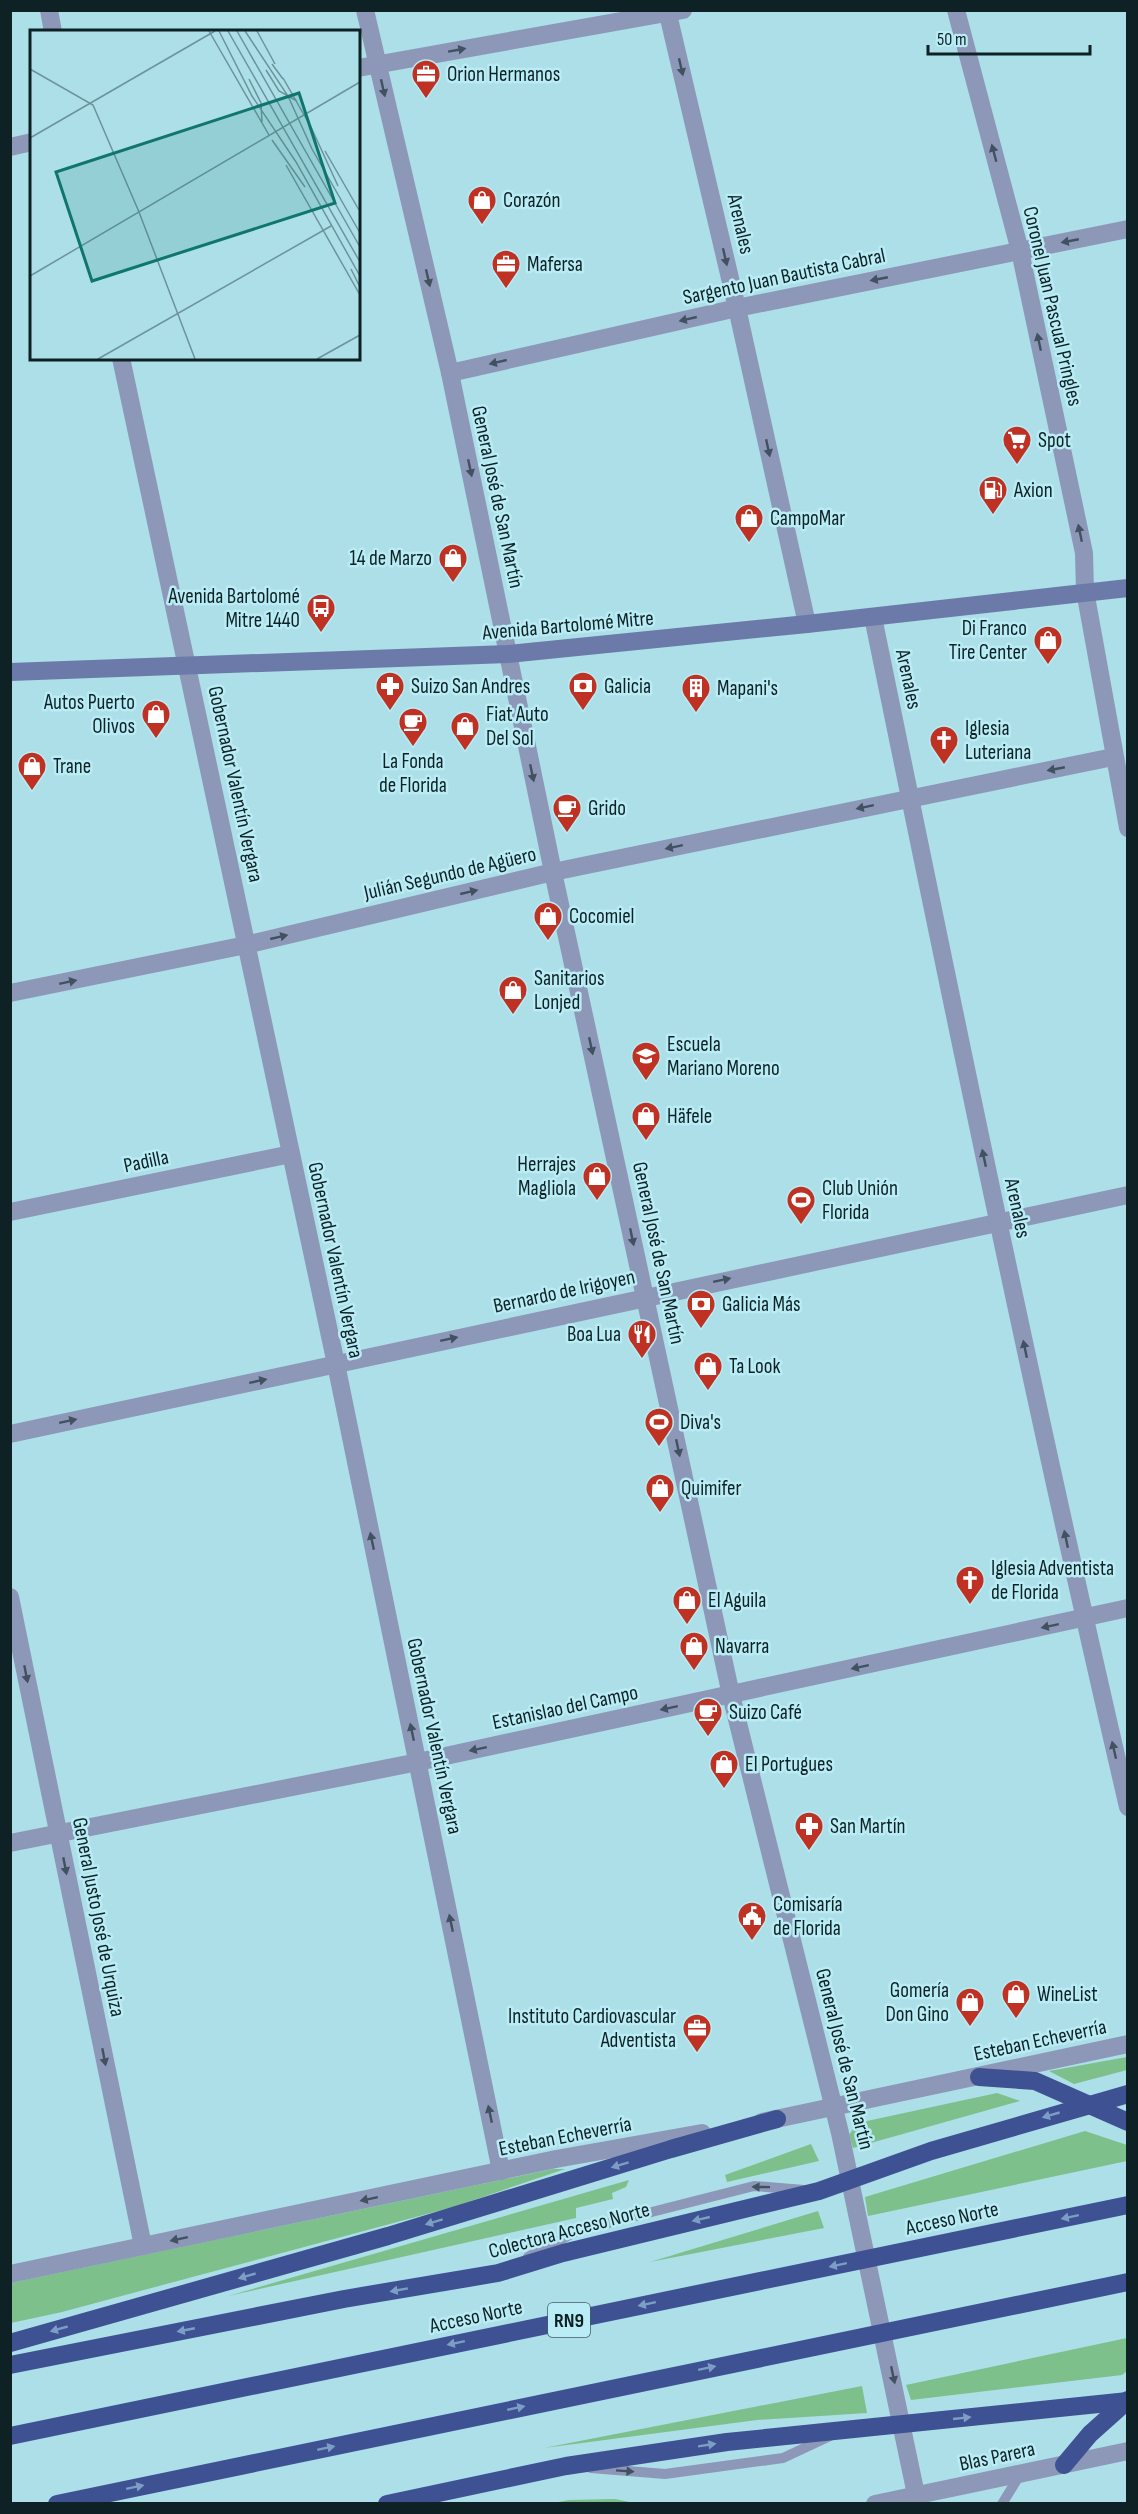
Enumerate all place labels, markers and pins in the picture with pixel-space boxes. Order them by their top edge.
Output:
office icon: Orion Hermanos [410,58,442,100]
place label: Orion Hermanos [447,62,560,87]
shop icon: Corazón [466,184,498,226]
place label: Corazón [503,188,560,213]
office icon: Mafersa [490,248,522,290]
place label: Mafersa [527,252,583,277]
supermarket icon: Spot [1001,424,1033,466]
place label: Spot [1038,428,1071,453]
fuel station icon: Axion [977,474,1009,516]
place label: Axion [1013,478,1053,503]
shop icon: CampoMar [733,502,765,544]
place label: CampoMar [770,506,845,531]
shop icon: 14 de Marzo [437,542,469,584]
place label: 14 de Marzo [349,546,432,571]
place label: Avenida Bartolomé Mitre 1440 [168,584,300,633]
bus stop icon: Avenida Bartolomé Mitre 1440 [305,592,337,634]
place label: Di Franco Tire Center [949,616,1027,665]
shop icon: Di Franco Tire Center [1032,624,1064,666]
pharmacy icon: Suizo San Andres [374,670,406,712]
bank icon: Galicia [567,670,599,712]
building icon: Mapani's [680,672,712,714]
place label: Suizo San Andres [411,674,530,699]
place label: Galicia [604,674,651,699]
place label: Mapani's [717,676,778,701]
place label: Autos Puerto Olivos [43,690,135,739]
shop icon: Autos Puerto Olivos [140,698,172,740]
place label: Fiat Auto Del Sol [486,702,549,751]
cafe icon: La Fonda de Florida [397,706,429,748]
shop icon: Fiat Auto Del Sol [449,710,481,752]
place label: Iglesia Luteriana [965,716,1031,765]
church icon: Iglesia Luteriana [928,724,960,766]
place label: La Fonda de Florida [379,749,447,798]
shop icon: Trane [16,750,48,792]
place label: Trane [53,754,91,779]
cafe icon: Grido [551,792,583,834]
place label: Grido [588,796,626,821]
shop icon: Cocomiel [532,900,564,942]
place label: Cocomiel [569,904,634,929]
place label: Sanitarios Lonjed [534,966,605,1015]
shop icon: Sanitarios Lonjed [497,974,529,1016]
place label: Escuela Mariano Moreno [667,1032,780,1081]
school or university icon: Escuela Mariano Moreno [630,1040,662,1082]
shop icon: Häfele [630,1100,662,1142]
place label: Häfele [667,1104,712,1129]
place label: Herrajes Magliola [517,1152,576,1201]
shop icon: Herrajes Magliola [581,1160,613,1202]
place label: Club Unión Florida [822,1176,898,1225]
sports icon: Club Unión Florida [785,1184,817,1226]
bank icon: Galicia Más [685,1288,717,1330]
place label: Galicia Más [722,1292,801,1317]
restaurant icon: Boa Lua [626,1318,658,1360]
place label: Boa Lua [567,1322,621,1347]
shop icon: Ta Look [692,1350,724,1392]
place label: Ta Look [729,1354,781,1379]
sports icon: Diva's [643,1406,675,1448]
place label: Diva's [680,1410,721,1435]
shop icon: Quimifer [644,1472,676,1514]
place label: Quimifer [681,1476,742,1501]
place label: Iglesia Adventista de Florida [991,1556,1114,1605]
church icon: Iglesia Adventista de Florida [954,1564,986,1606]
shop icon: El Aguila [671,1584,703,1626]
place label: El Aguila [708,1588,766,1613]
shop icon: Navarra [678,1630,710,1672]
place label: Navarra [715,1634,769,1659]
cafe icon: Suizo Café [692,1696,724,1738]
place label: Suizo Café [729,1700,802,1725]
shop icon: El Portugues [708,1748,740,1790]
place label: El Portugues [745,1752,833,1777]
pharmacy icon: San Martín [793,1810,825,1852]
place label: San Martín [830,1814,906,1839]
place label: Comisaría de Florida [773,1892,843,1941]
public building icon: Comisaría de Florida [736,1900,768,1942]
place label: Gomería Don Gino [885,1978,949,2027]
shop icon: WineList [1000,1978,1032,2020]
place label: WineList [1037,1982,1098,2007]
shop icon: Gomería Don Gino [954,1986,986,2028]
place label: Instituto Cardiovascular Adventista [508,2004,676,2053]
office icon: Instituto Cardiovascular Adventista [681,2012,713,2054]

